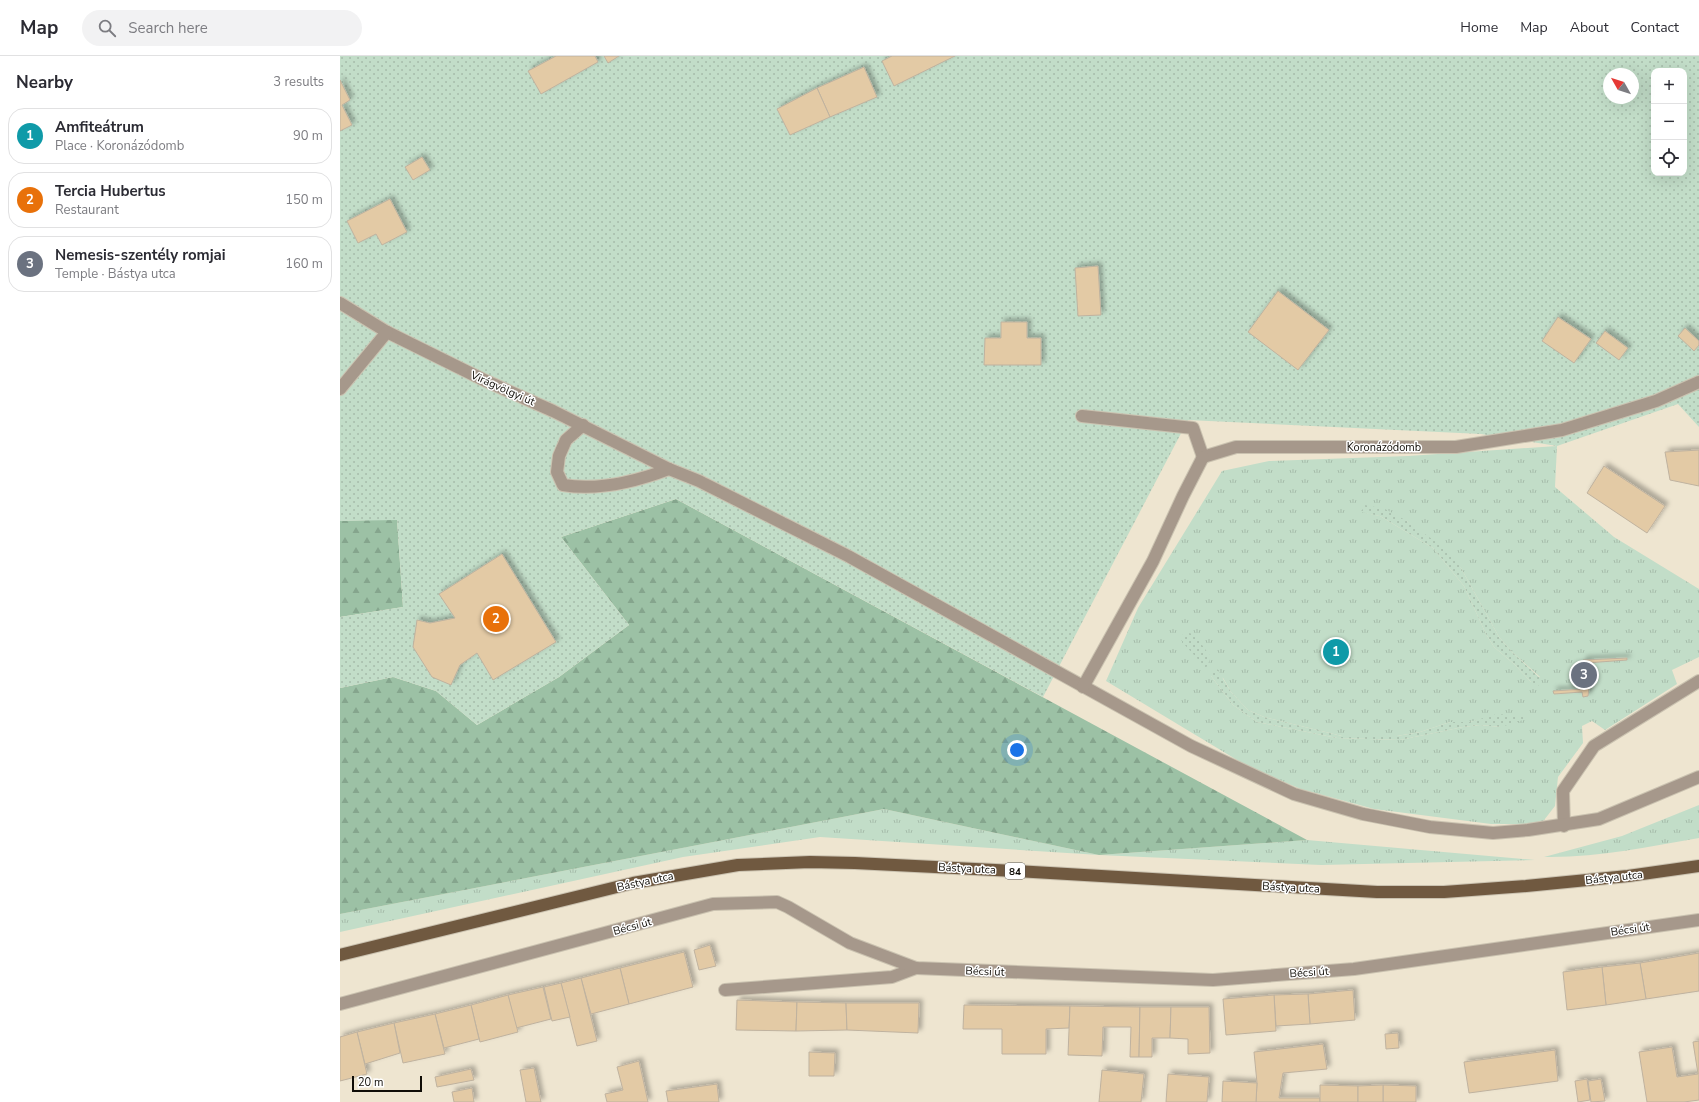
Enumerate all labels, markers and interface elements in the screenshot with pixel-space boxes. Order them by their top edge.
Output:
search box [82,10,362,46]
text: Map [20,15,58,41]
icon: search [96,17,118,39]
text: Search here [128,18,208,38]
text: Home [1460,18,1498,37]
text: Map [1520,18,1548,37]
text: About [1570,18,1609,37]
text: Contact [1631,18,1679,37]
north arrow [1603,68,1639,104]
map controls [1651,68,1687,176]
button: + [1651,68,1687,104]
text: Nearby [16,71,73,94]
text: 3 results [273,73,324,91]
button: − [1651,104,1687,140]
text: Amfiteátrum [55,117,144,137]
text: 1 [26,127,34,145]
text: 90 m [293,127,323,145]
text: Place · Koronázódomb [55,137,184,155]
button: locate [1651,140,1687,176]
text: Tercia Hubertus [55,181,166,201]
text: 2 [26,191,34,209]
text: 150 m [285,191,323,209]
text: Restaurant [55,201,119,219]
text: Nemesis-szentély romjai [55,245,226,265]
text: 3 [26,255,34,273]
text: 160 m [285,255,323,273]
text: Temple · Bástya utca [55,265,176,283]
street label: Virágvölgyi út [467,367,537,409]
street label: Koronázódomb [1347,440,1421,455]
pin: 2 [483,604,509,634]
pin: 1 [1323,637,1349,667]
pin: 3 [1571,660,1597,690]
your location [1007,740,1027,760]
street label: Bástya utca [938,860,996,878]
road number: 84 [1005,863,1025,879]
street label: Bástya utca [1585,867,1644,888]
street label: Bástya utca [615,868,675,895]
street label: Bástya utca [1262,879,1320,897]
street label: Bécsi út [611,914,653,939]
street label: Bécsi út [1610,919,1651,940]
street label: Bécsi út [965,963,1005,980]
street label: Bécsi út [1289,964,1329,981]
scale bar [352,1074,422,1093]
text: 20 m [358,1075,383,1090]

